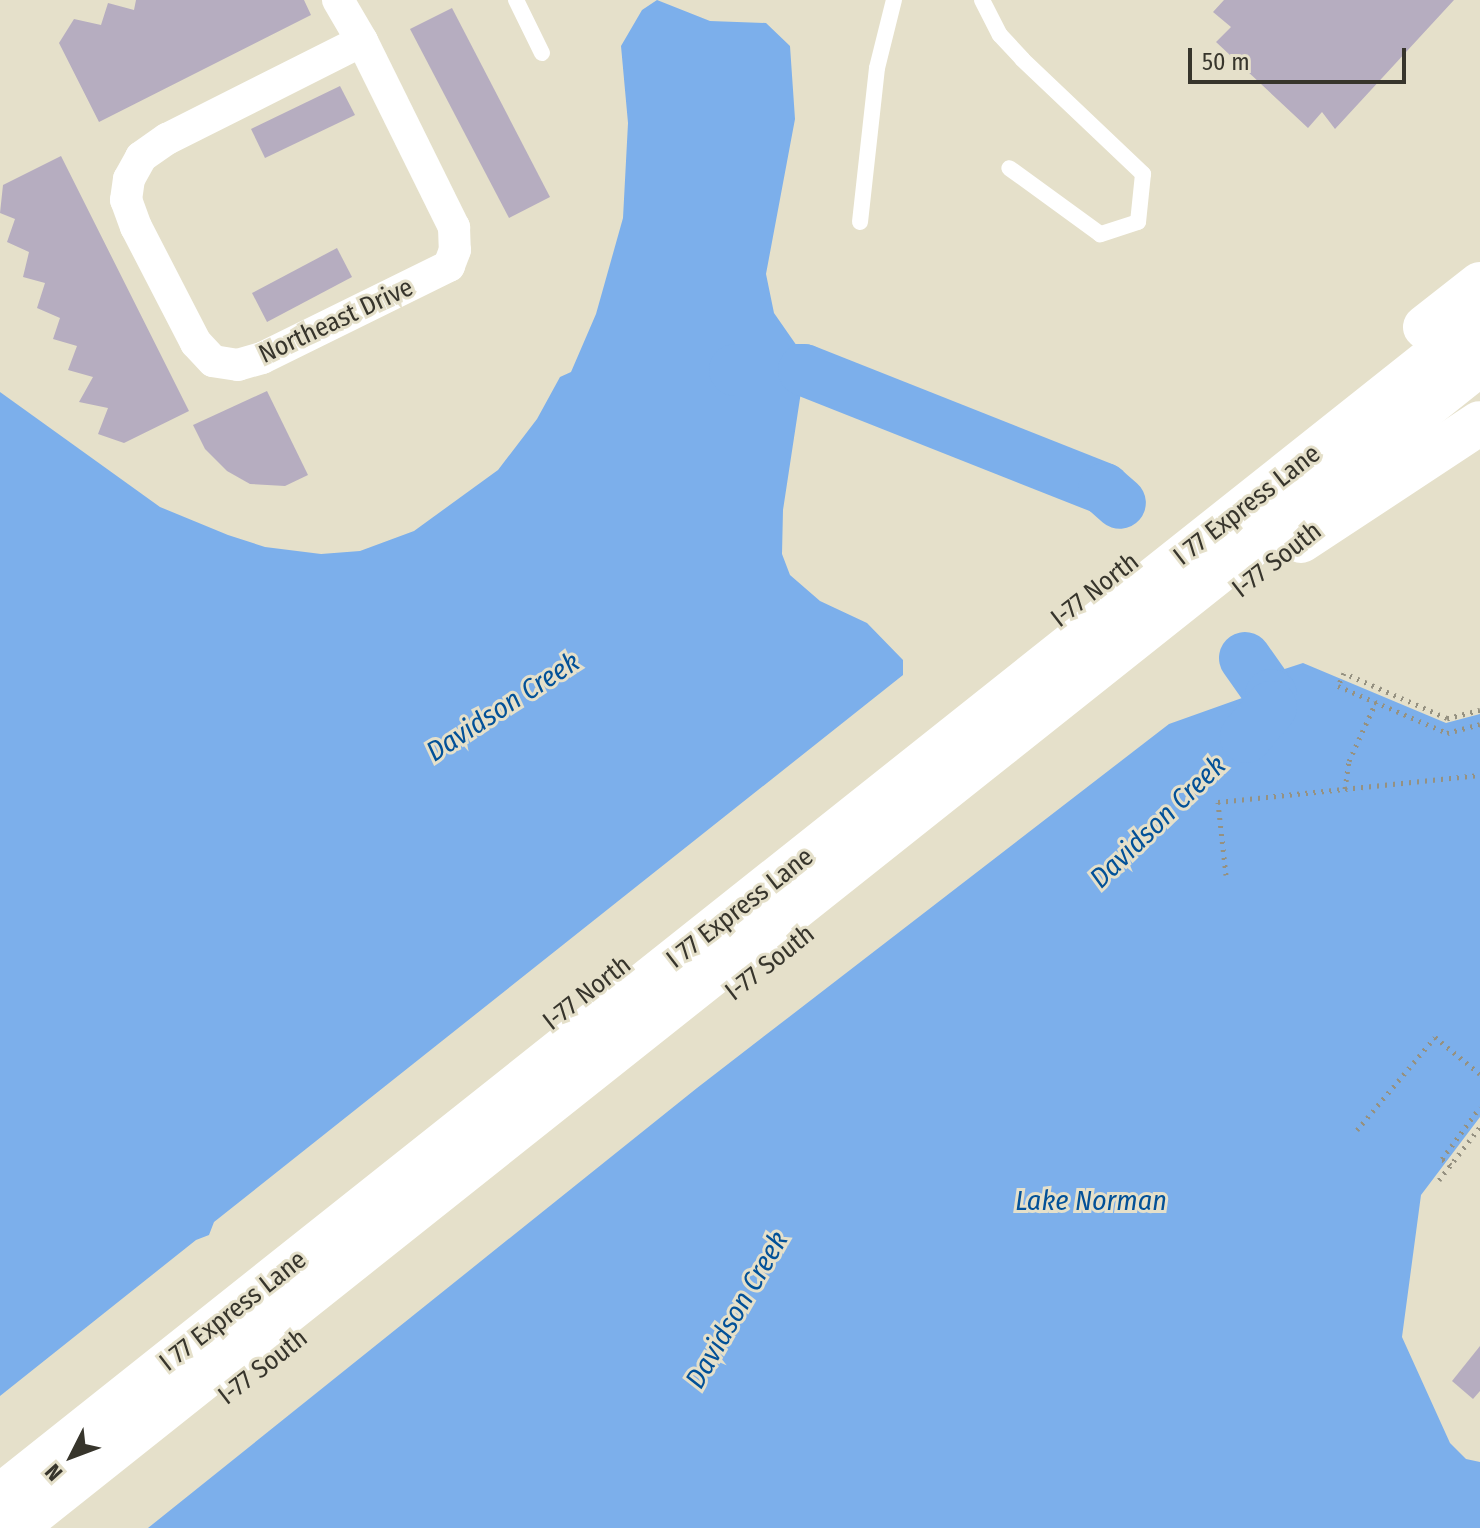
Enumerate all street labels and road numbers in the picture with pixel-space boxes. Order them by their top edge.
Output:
street label: Northeast Drive [254,272,418,370]
street label: I 77 Express Lane [1167,438,1327,572]
street label: I-77 South [1226,516,1328,604]
street label: I-77 North [1045,546,1145,634]
street label: I 77 Express Lane [660,841,820,975]
street label: I-77 South [719,919,821,1007]
street label: I-77 North [537,949,637,1037]
street label: I 77 Express Lane [153,1244,313,1378]
street label: I-77 South [212,1323,314,1411]

